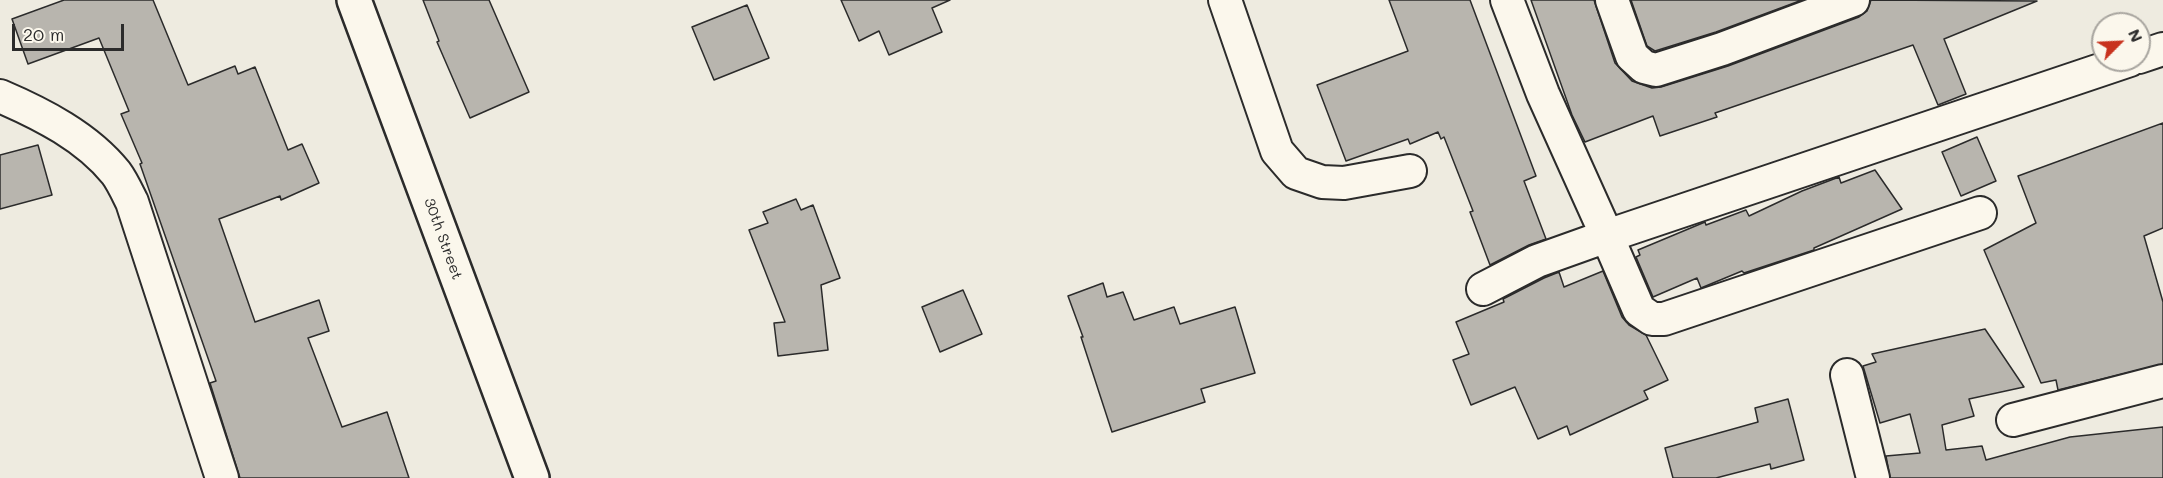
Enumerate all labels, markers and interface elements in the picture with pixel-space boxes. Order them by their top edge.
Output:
scale bar [15,12,128,50]
north arrow [2091,12,2151,72]
text: 20 m [23,22,64,46]
text: N [2124,25,2148,45]
street label: 30th Street [420,196,466,282]

